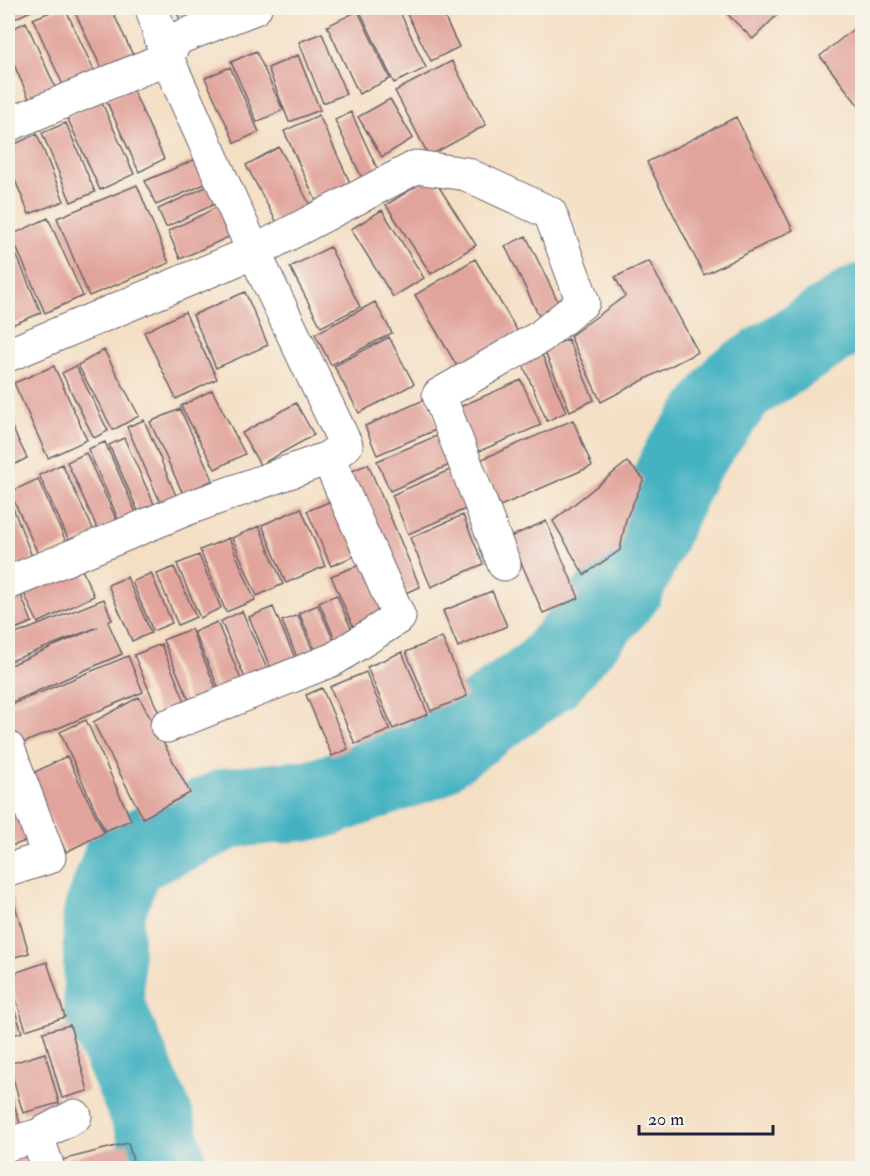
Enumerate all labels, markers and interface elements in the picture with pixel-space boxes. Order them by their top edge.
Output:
scale bar [639,1098,772,1136]
text: 20 m [648,1108,684,1131]

